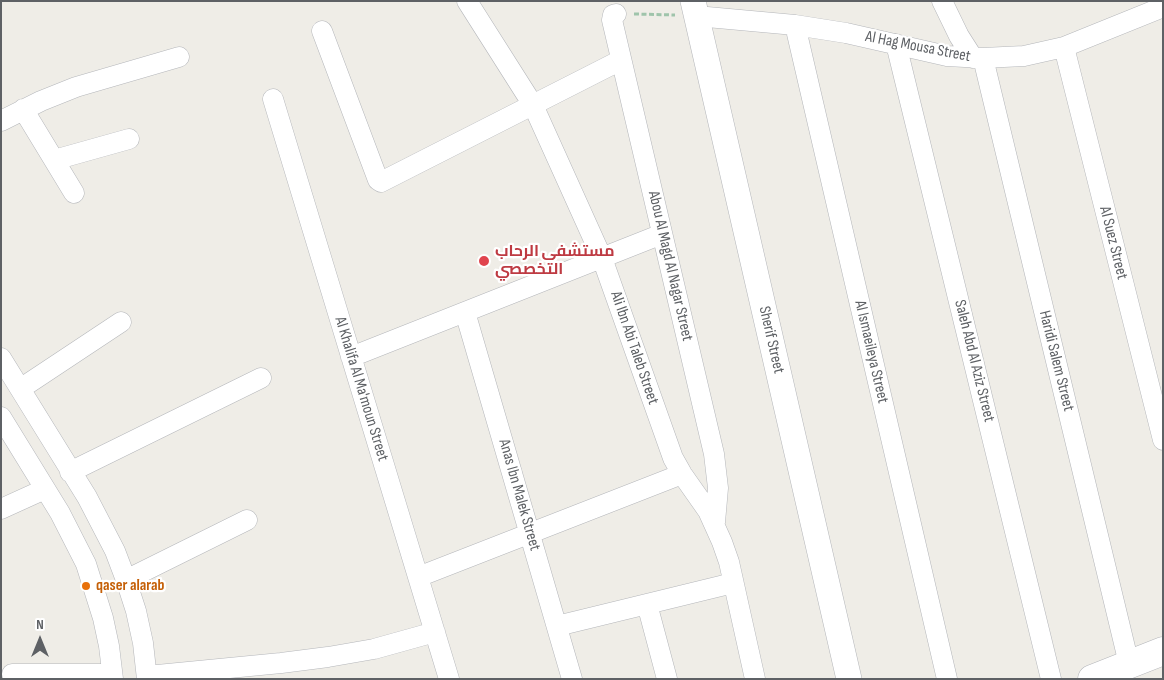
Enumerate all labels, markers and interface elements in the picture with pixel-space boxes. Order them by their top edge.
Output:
street label: Al Hag Mousa Street [864,27,972,67]
street label: Abou Al Magd Al Nagar Street [643,189,697,343]
street label: Al Suez Street [1095,204,1131,282]
place label: مستشفى الرحاب التخصصي [495,242,614,280]
marker: مستشفى الرحاب التخصصي [477,254,491,268]
street label: Ali Ibn Abi Taleb Street [606,289,662,407]
street label: Saleh Abd Al Aziz Street [950,298,998,424]
street label: Al Ismaeileya Street [850,299,892,405]
street label: Sherif Street [754,304,788,376]
street label: Haridi Salem Street [1034,309,1078,413]
street label: Al Khalifa Al Ma'moun Street [330,315,392,463]
street label: Anas Ibn Malek Street [494,437,544,553]
place label: qaser alarab [96,576,164,596]
marker: qaser alarab [80,580,92,592]
north arrow [15,615,65,665]
text: N [36,616,44,633]

